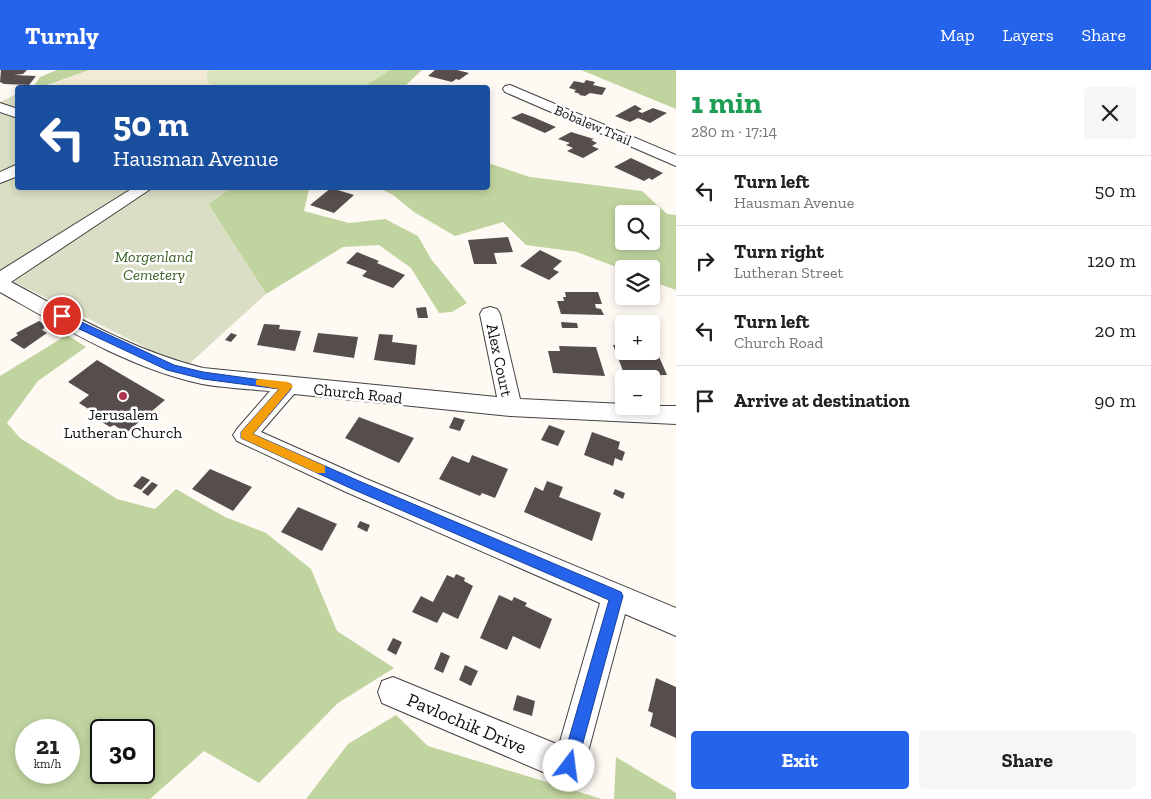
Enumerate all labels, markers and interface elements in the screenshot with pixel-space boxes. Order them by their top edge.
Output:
text: Turnly [25,21,99,50]
text: Map [940,24,975,46]
text: Layers [1003,24,1054,46]
text: Share [1082,24,1126,46]
text: 1 min [691,85,762,121]
button: close [1084,87,1136,139]
street label: Bobalew Trail [552,102,634,149]
text: 50 m [113,103,189,145]
icon: left [30,105,95,170]
text: 280 m · 17:14 [691,122,777,141]
text: Hausman Avenue [113,145,278,172]
text: Turn left [734,170,809,193]
icon: left [691,177,719,205]
text: 50 m [1095,179,1136,202]
text: Hausman Avenue [734,193,854,212]
map controls [615,205,660,415]
button: search [615,205,660,250]
text: Turn right [734,240,824,263]
park label: Morgenland Cemetery [115,247,193,284]
icon: right [691,247,719,275]
text: 120 m [1087,249,1136,272]
button: layers [615,260,660,305]
text: Lutheran Street [734,263,843,282]
pin [41,295,83,337]
icon: arrive [48,302,76,330]
text: Turn left [734,310,809,333]
button: + [615,315,660,360]
icon: left [691,317,719,345]
text: 20 m [1095,319,1136,342]
street label: Alex Court [483,322,517,398]
text: Church Road [734,333,823,352]
button: − [615,370,660,415]
street label: Church Road [313,379,404,408]
icon: arrive [691,387,719,415]
text: Arrive at destination [734,389,910,412]
text: 90 m [1094,389,1136,412]
marker: Jerusalem Lutheran Church [117,390,129,402]
place label: Jerusalem Lutheran Church [64,405,182,442]
street label: Pavlochik Drive [404,688,530,759]
speed limit sign: 30 [90,719,155,784]
text: 21 [36,730,59,760]
button: Exit [691,731,909,789]
button: Share [919,731,1136,789]
position arrow [542,739,594,791]
text: km/h [34,757,61,771]

